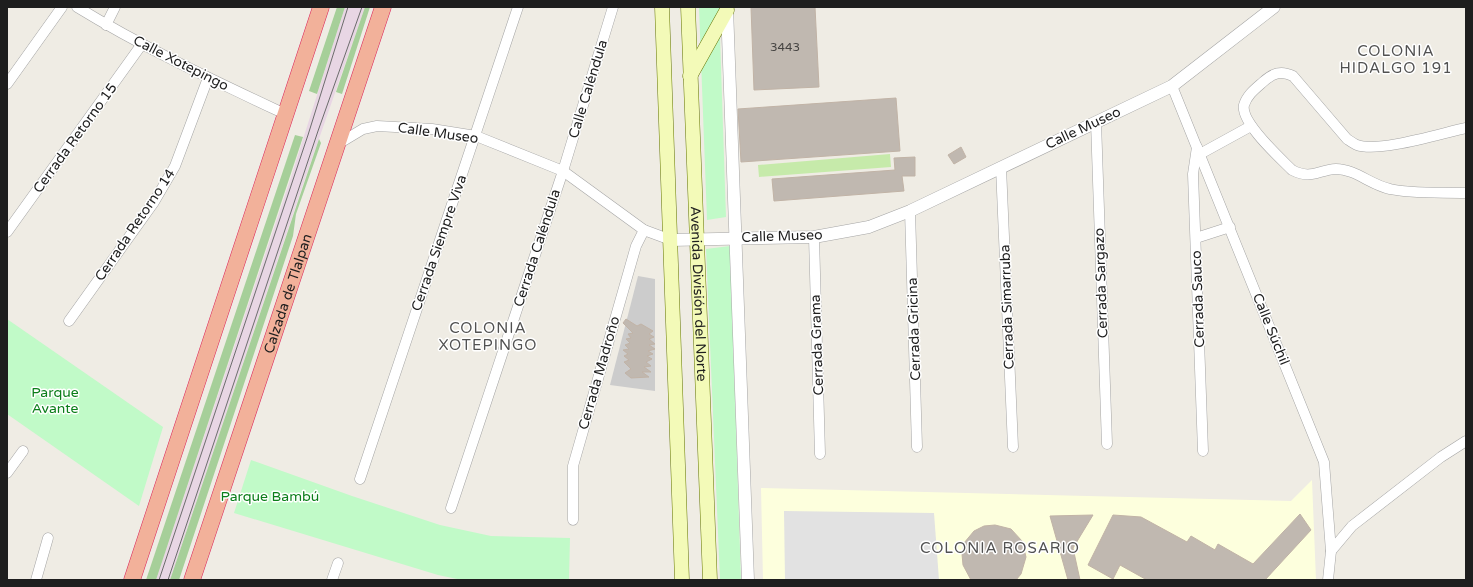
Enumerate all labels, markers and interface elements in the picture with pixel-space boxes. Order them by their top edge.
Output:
street label: Calle Xotepingo [130,32,232,94]
street label: Calle Caléndula [565,38,611,140]
house number: 3443 [770,40,800,54]
district label: COLONIA HIDALGO 191 [1339,42,1453,77]
street label: Cerrada Retorno 15 [29,80,121,196]
street label: Calle Museo [1043,103,1123,153]
street label: Calle Museo [397,119,479,147]
street label: Cerrada Retorno 14 [91,166,179,284]
street label: Cerrada Siempre Viva [408,173,470,313]
street label: Cerrada Caléndula [510,187,564,309]
street label: Avenida División del Norte [687,206,711,382]
street label: Calle Museo [741,226,823,246]
street label: Cerrada Sargazo [1091,228,1111,338]
street label: Calzada de Tlalpan [260,231,315,356]
street label: Cerrada Simarruba [996,244,1018,370]
street label: Cerrada Sauco [1188,250,1208,348]
street label: Cerrada Gricina [904,277,924,381]
street label: Calle Súchil [1249,291,1293,367]
street label: Cerrada Grama [807,294,827,396]
street label: Cerrada Madroño [575,314,623,432]
district label: COLONIA XOTEPINGO [438,319,538,354]
park label: Parque Avante [31,384,79,417]
park label: Parque Bambú [221,488,319,505]
district label: COLONIA ROSARIO [920,539,1080,557]

